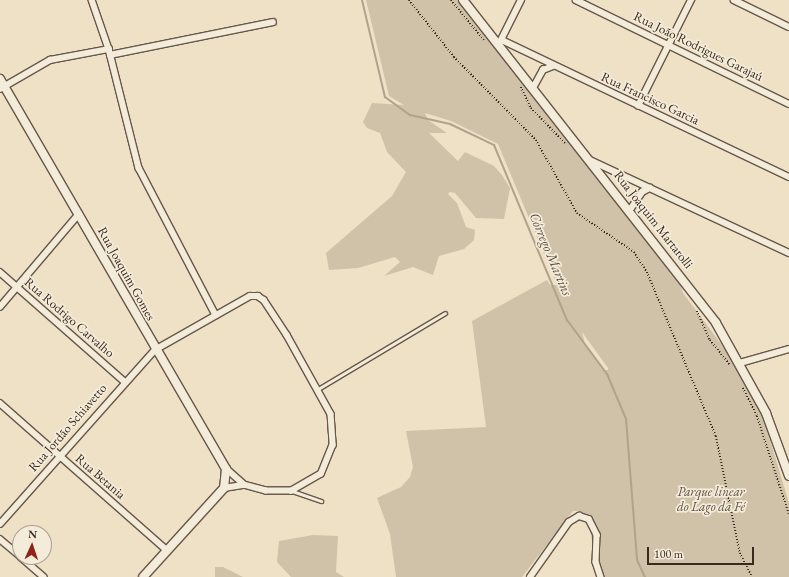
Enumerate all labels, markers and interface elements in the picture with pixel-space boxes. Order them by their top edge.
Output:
street label: Rua João Rodrigues Garajaú [631,9,765,85]
street label: Rua Francisco Garcia [599,69,701,129]
street label: Rua Joaquim Martarolli [610,168,696,272]
water label: Córrego Martins [526,210,576,298]
street label: Rua Joaquim Gomes [94,225,158,323]
street label: Rua Rodrigo Carvalho [21,275,117,361]
street label: Rua Jordão Schiavetto [26,381,110,475]
street label: Rua Betania [72,451,128,503]
park label: Parque linear do Lago da Fé [677,485,745,516]
north arrow [12,525,52,565]
text: N [28,527,37,541]
scale bar [649,539,756,565]
text: 100 m [654,546,683,562]

